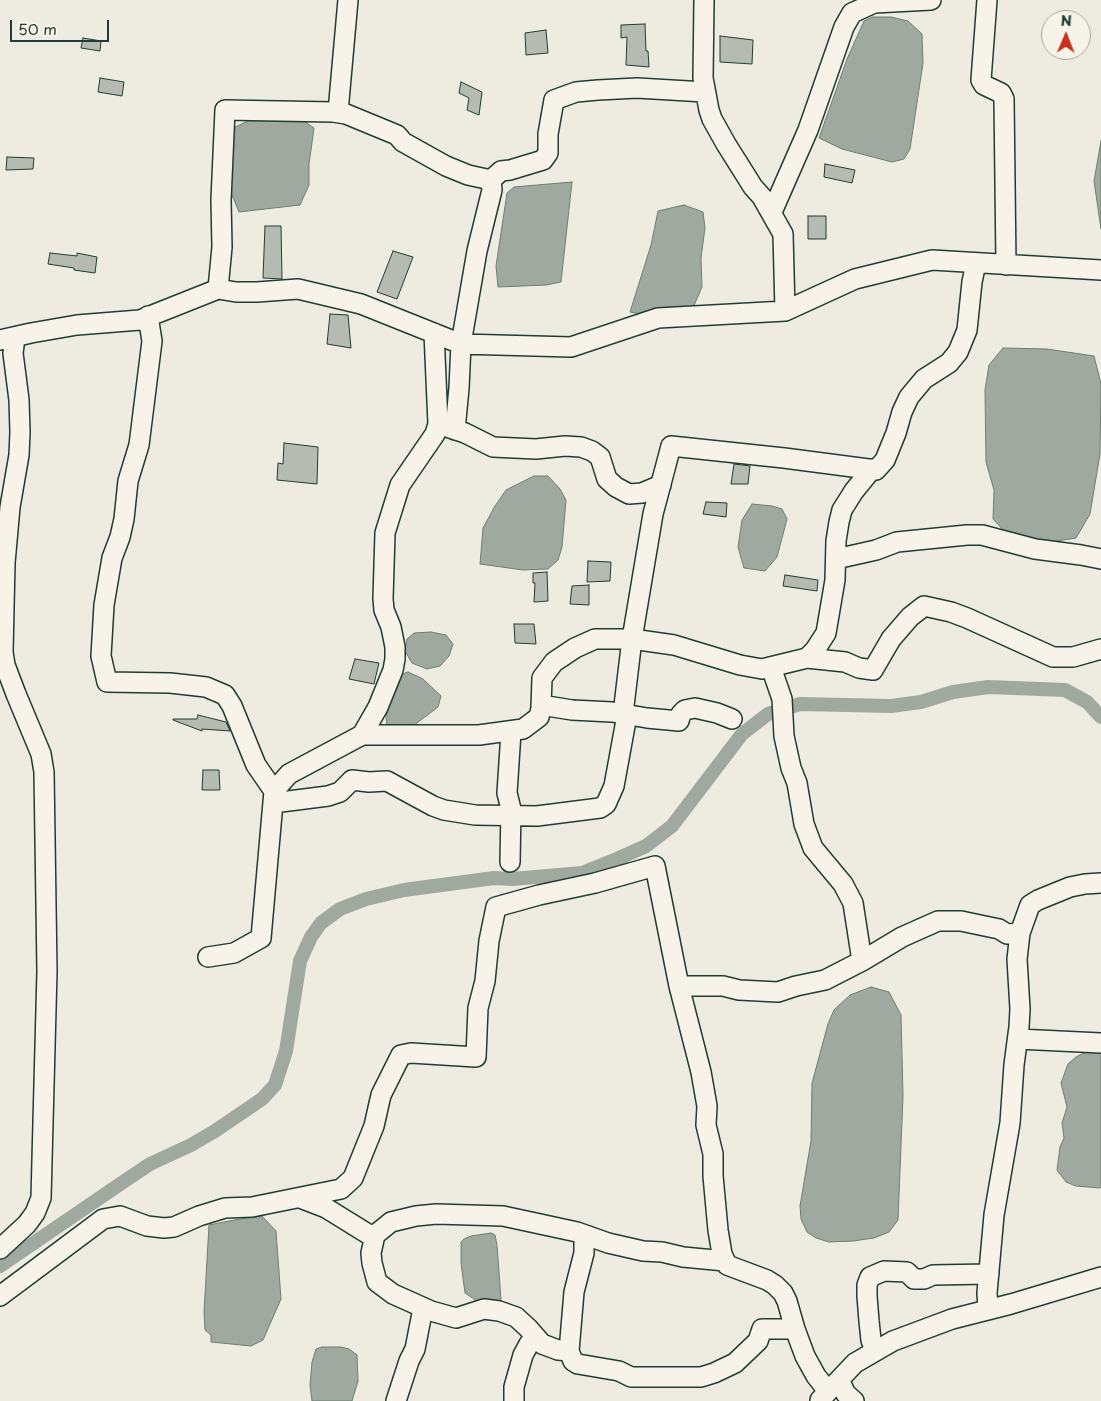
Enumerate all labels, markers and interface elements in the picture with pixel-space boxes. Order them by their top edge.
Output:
scale bar [12,10,111,42]
north arrow [1041,10,1091,60]
text: N [1061,10,1072,31]
text: 50 m [18,17,57,40]

